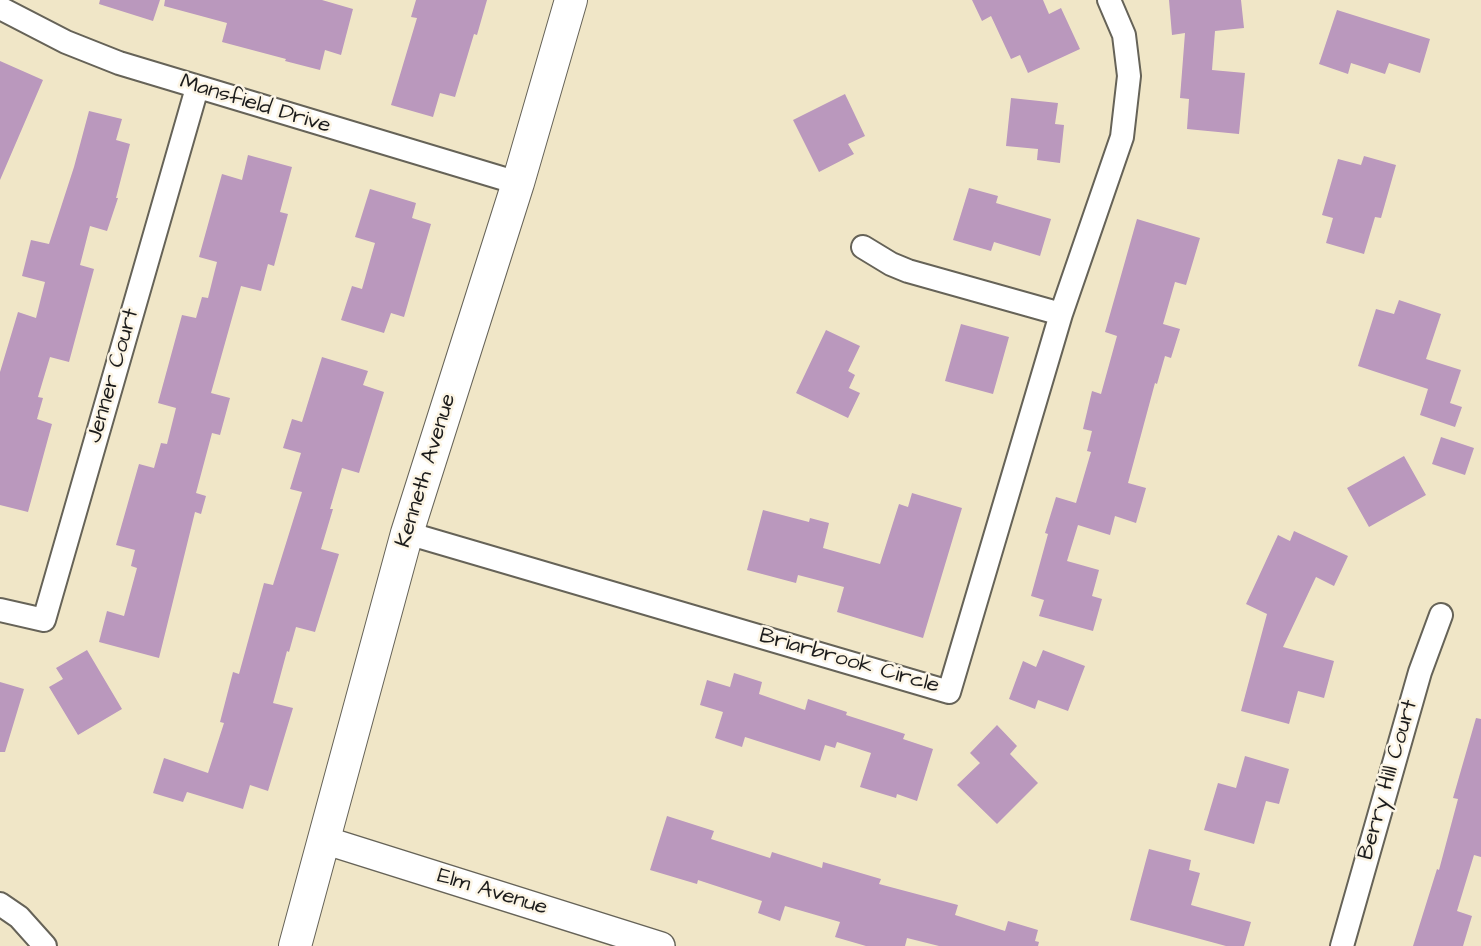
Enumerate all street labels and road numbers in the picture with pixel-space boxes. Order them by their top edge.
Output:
street label: Mansfield Drive [176,70,334,140]
street label: Jenner Court [82,306,146,446]
street label: Kenneth Avenue [391,391,463,551]
street label: Briarbrook Circle [756,624,942,700]
street label: Berry Hill Court [1354,697,1424,863]
street label: Elm Avenue [434,864,550,922]

